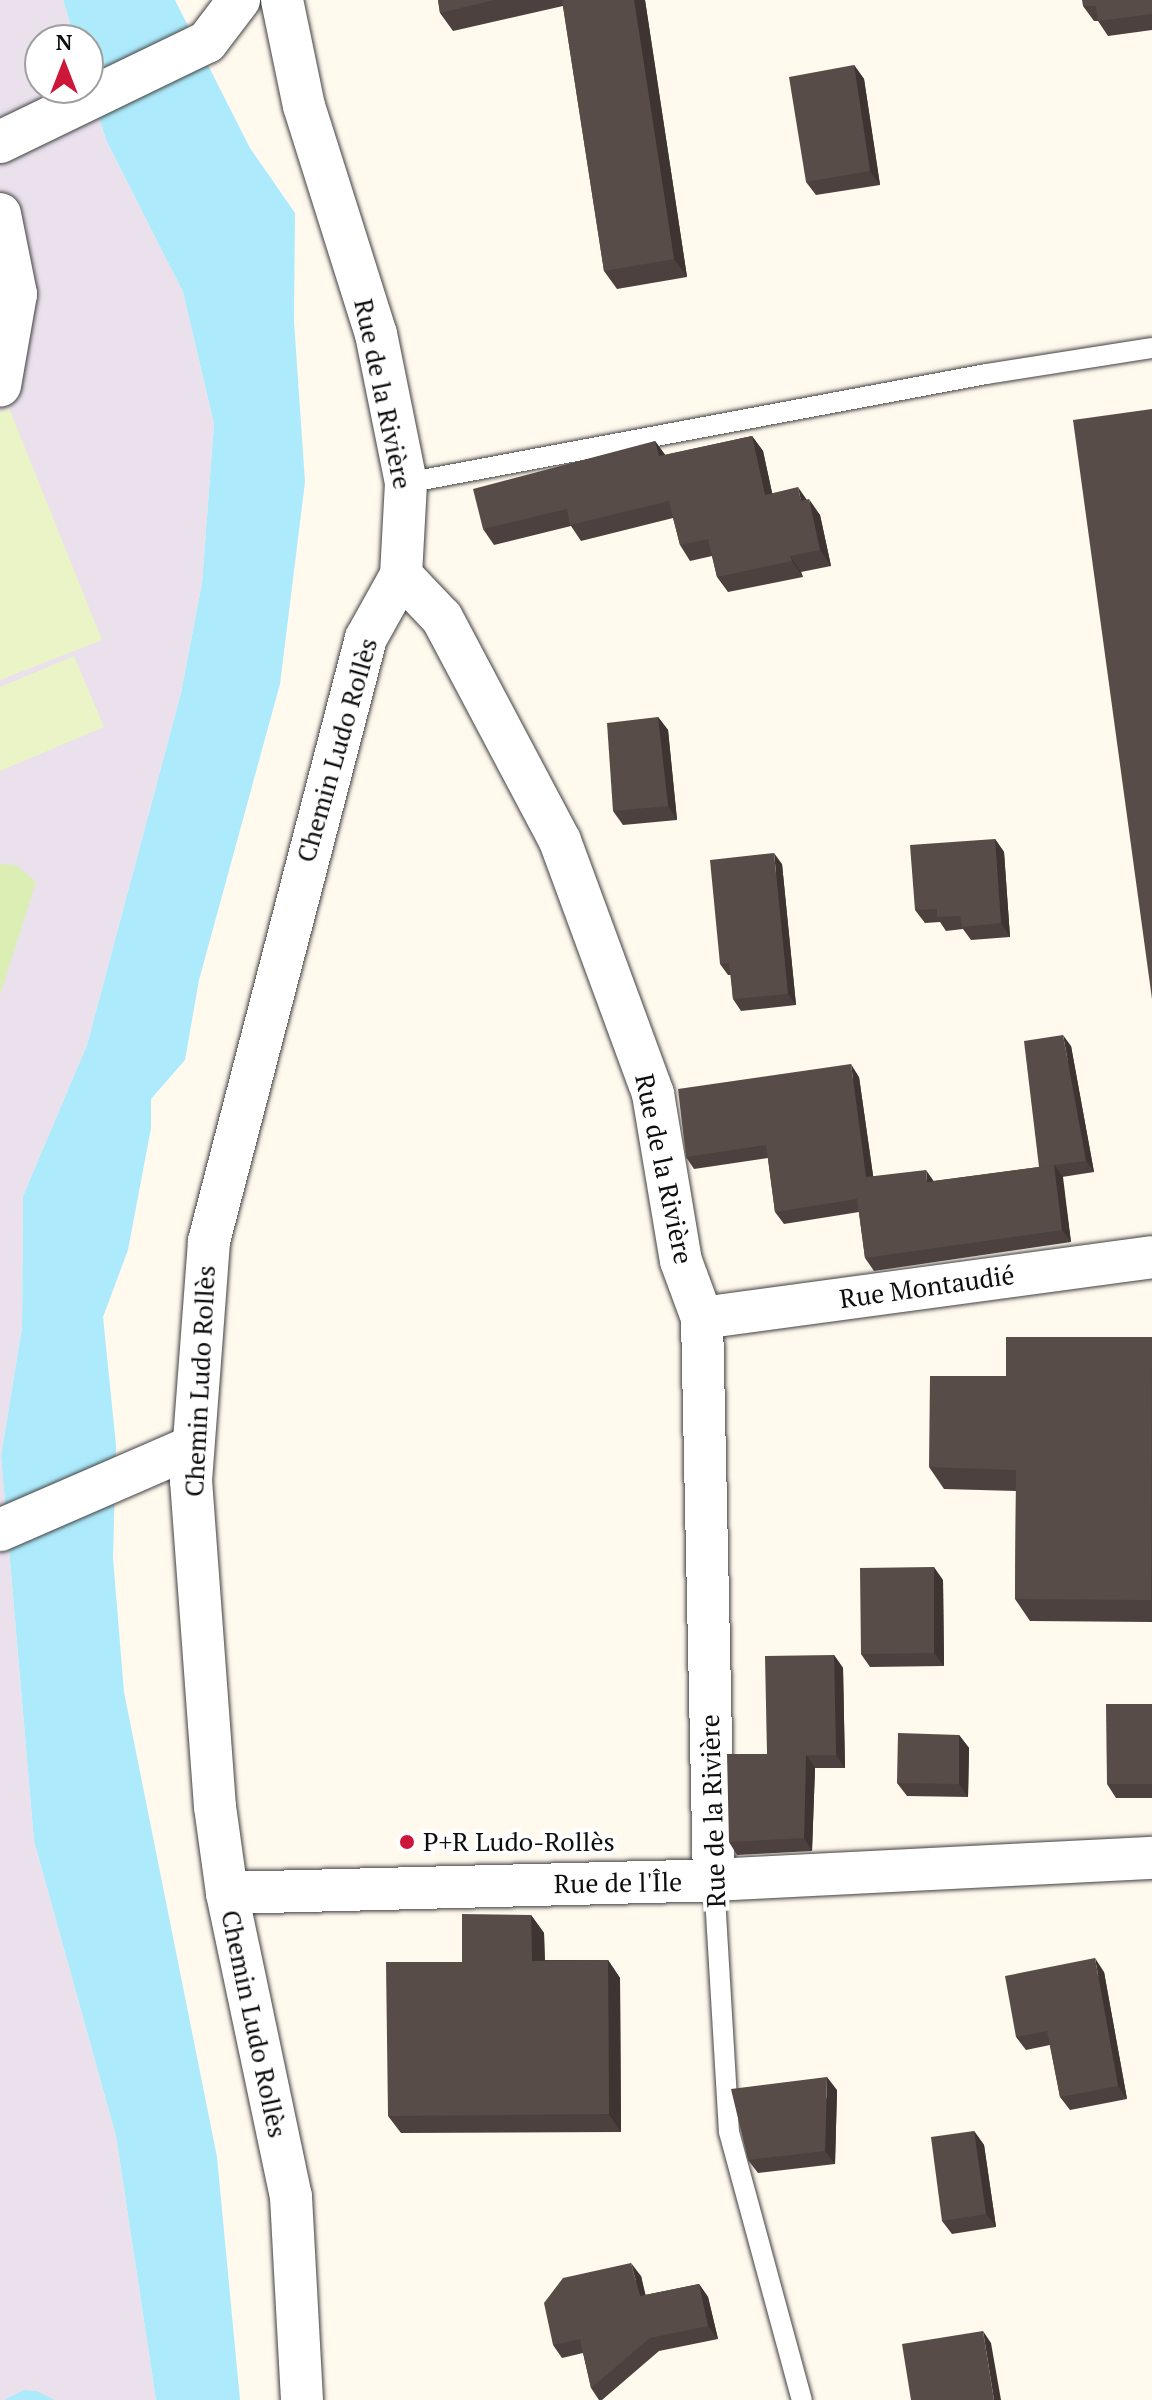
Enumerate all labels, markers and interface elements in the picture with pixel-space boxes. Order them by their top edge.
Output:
north arrow [24,24,104,104]
text: N [56,27,72,56]
street label: Rue de la Rivière [348,296,418,492]
street label: Chemin Ludo Rollès [290,634,384,866]
street label: Rue de la Rivière [629,1071,699,1267]
street label: Rue Montaudié [838,1259,1016,1315]
street label: Chemin Ludo Rollès [178,1264,222,1498]
street label: Rue de la Rivière [694,1714,732,1908]
place label: P+R Ludo-Rollès [423,1826,615,1858]
marker: P+R Ludo-Rollès [398,1833,416,1851]
street label: Rue de l'Île [554,1866,682,1900]
street label: Chemin Ludo Rollès [215,1907,293,2141]

